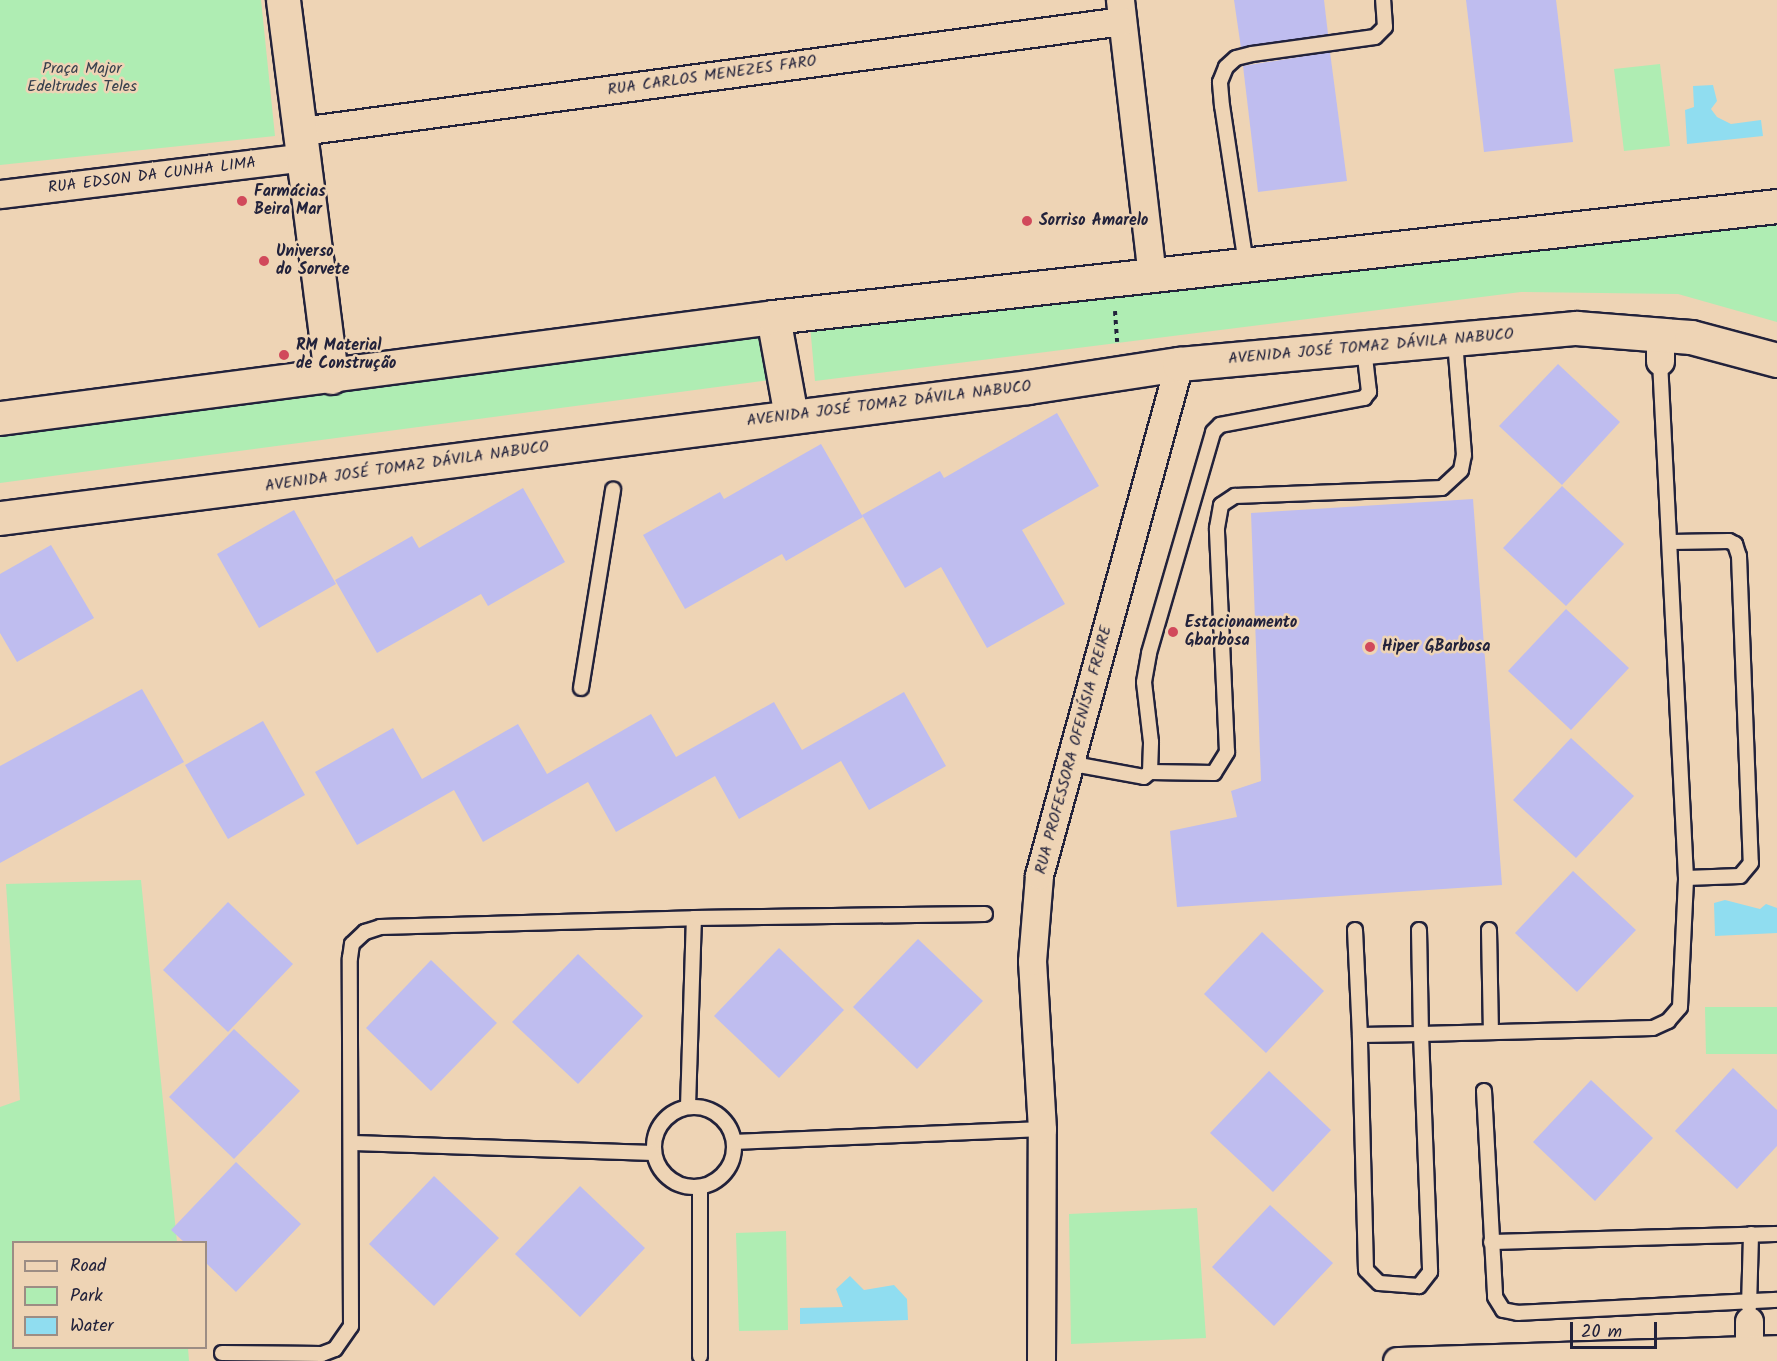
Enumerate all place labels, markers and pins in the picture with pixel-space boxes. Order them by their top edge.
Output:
place label: Farmácias Beira Mar [254,182,326,220]
marker: Farmácias Beira Mar [235,194,249,208]
place label: Sorriso Amarelo [1039,211,1148,231]
marker: Sorriso Amarelo [1020,214,1034,228]
place label: Universo do Sorvete [276,242,350,280]
marker: Universo do Sorvete [257,254,271,268]
place label: RM Material de Construção [296,336,396,374]
marker: RM Material de Construção [277,348,291,362]
place label: Estacionamento Gbarbosa [1185,613,1297,651]
marker: Estacionamento Gbarbosa [1166,625,1180,639]
place label: Hiper GBarbosa [1382,637,1490,657]
marker: Hiper GBarbosa [1363,640,1377,654]

